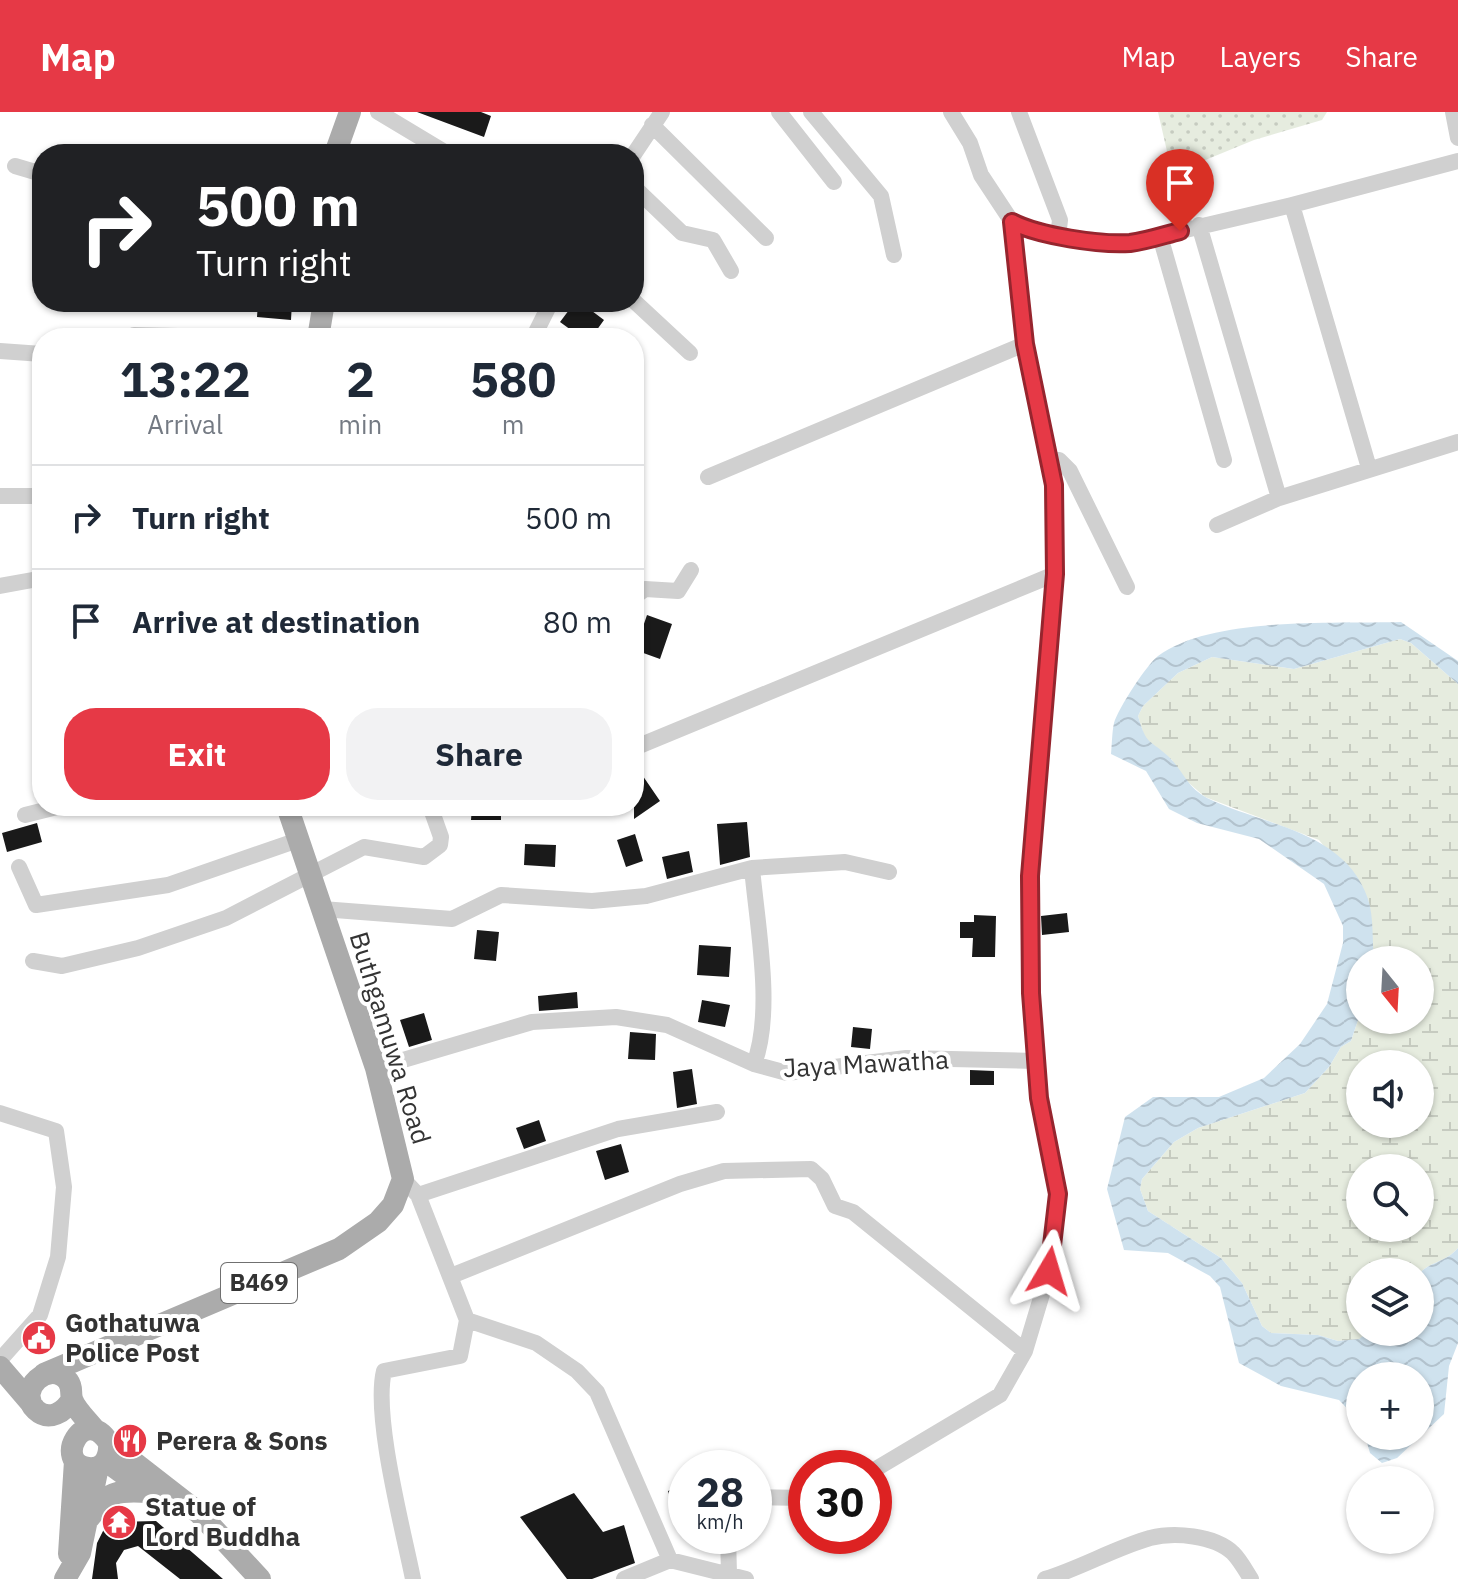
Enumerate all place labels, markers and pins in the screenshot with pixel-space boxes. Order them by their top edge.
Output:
pin [1146,149,1214,231]
place label: Gothatuwa Police Post [65,1305,200,1369]
public building icon: Gothatuwa Police Post [20,1319,58,1357]
restaurant icon: Perera & Sons [111,1422,149,1460]
place label: Perera & Sons [156,1423,328,1457]
place label: Statue of Lord Buddha [145,1489,300,1553]
temple icon: Statue of Lord Buddha [100,1503,138,1541]

